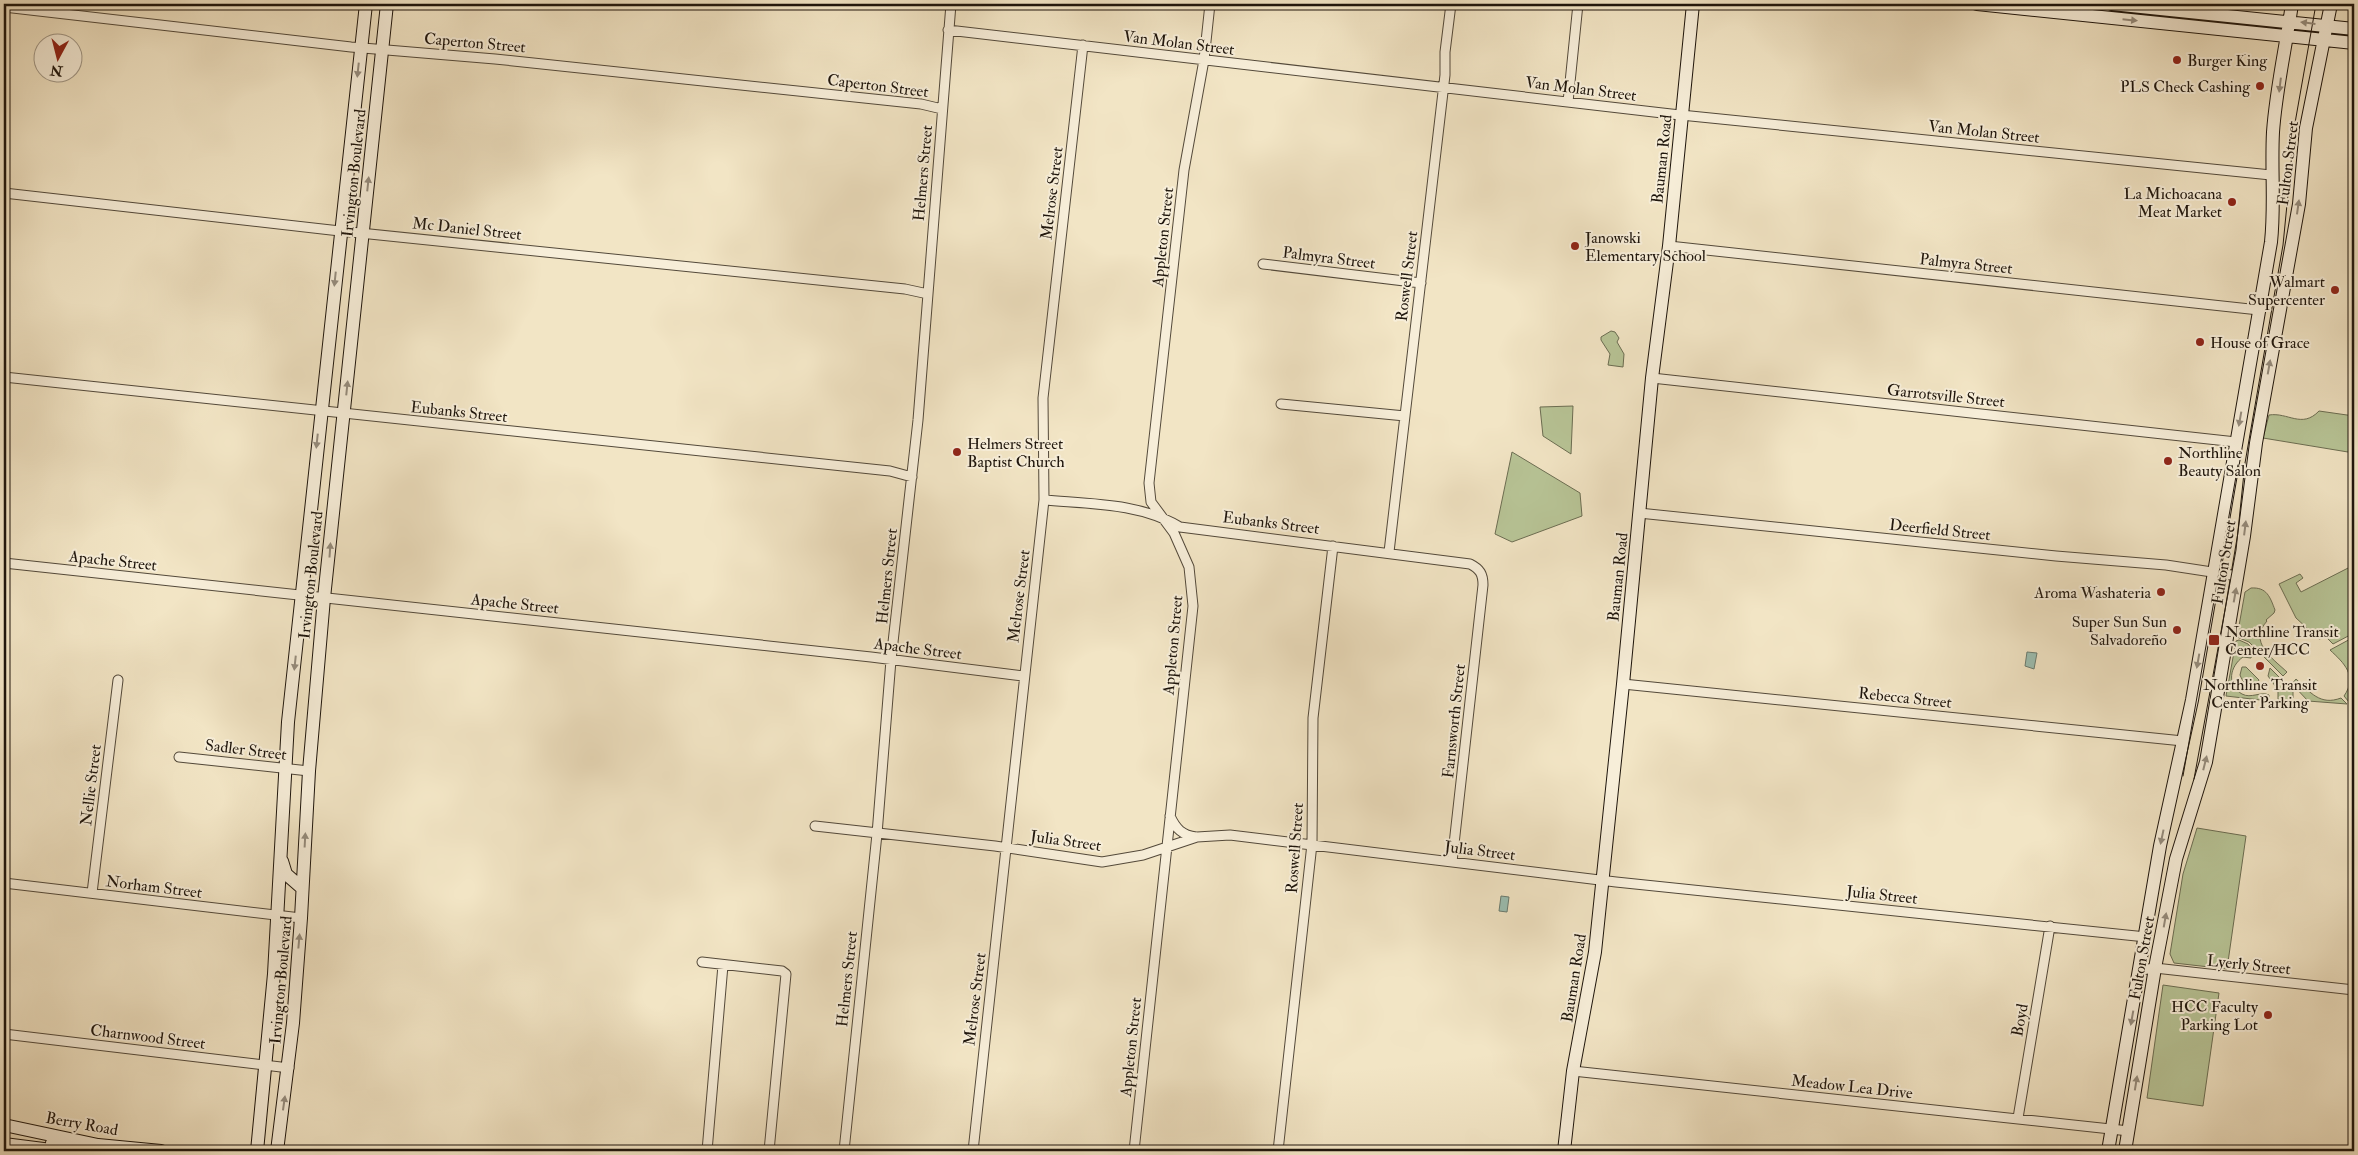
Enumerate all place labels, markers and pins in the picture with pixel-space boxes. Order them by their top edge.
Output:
place label: Burger King [2187,51,2268,71]
marker: Burger King [2171,54,2183,66]
place label: PLS Check Cashing [2120,77,2251,97]
marker: PLS Check Cashing [2254,80,2266,92]
place label: La Michoacana Meat Market [2124,184,2222,222]
marker: La Michoacana Meat Market [2226,196,2238,208]
place label: Janowski Elementary School [1584,228,1706,266]
marker: Janowski Elementary School [1569,240,1581,252]
place label: Walmart Supercenter [2248,272,2325,311]
marker: Walmart Supercenter [2329,284,2341,296]
place label: House of Grace [2210,333,2310,353]
marker: House of Grace [2194,336,2206,348]
place label: Helmers Street Baptist Church [967,434,1065,473]
place label: Northline Beauty Salon [2178,443,2261,481]
marker: Helmers Street Baptist Church [951,446,963,458]
marker: Northline Beauty Salon [2162,455,2174,467]
place label: Aroma Washateria [2033,583,2151,603]
marker: Aroma Washateria [2155,586,2167,598]
place label: Super Sun Sun Salvadoreño [2072,612,2167,650]
place label: Northline Transit Center/HCC [2225,622,2339,660]
marker: Super Sun Sun Salvadoreño [2171,624,2183,636]
marker: Northline Transit Center/HCC [2207,633,2221,647]
marker: Northline Transit Center Parking [2254,660,2266,672]
place label: Northline Transit Center Parking [2203,675,2317,713]
place label: HCC Faculty Parking Lot [2171,997,2259,1035]
marker: HCC Faculty Parking Lot [2262,1009,2274,1021]

